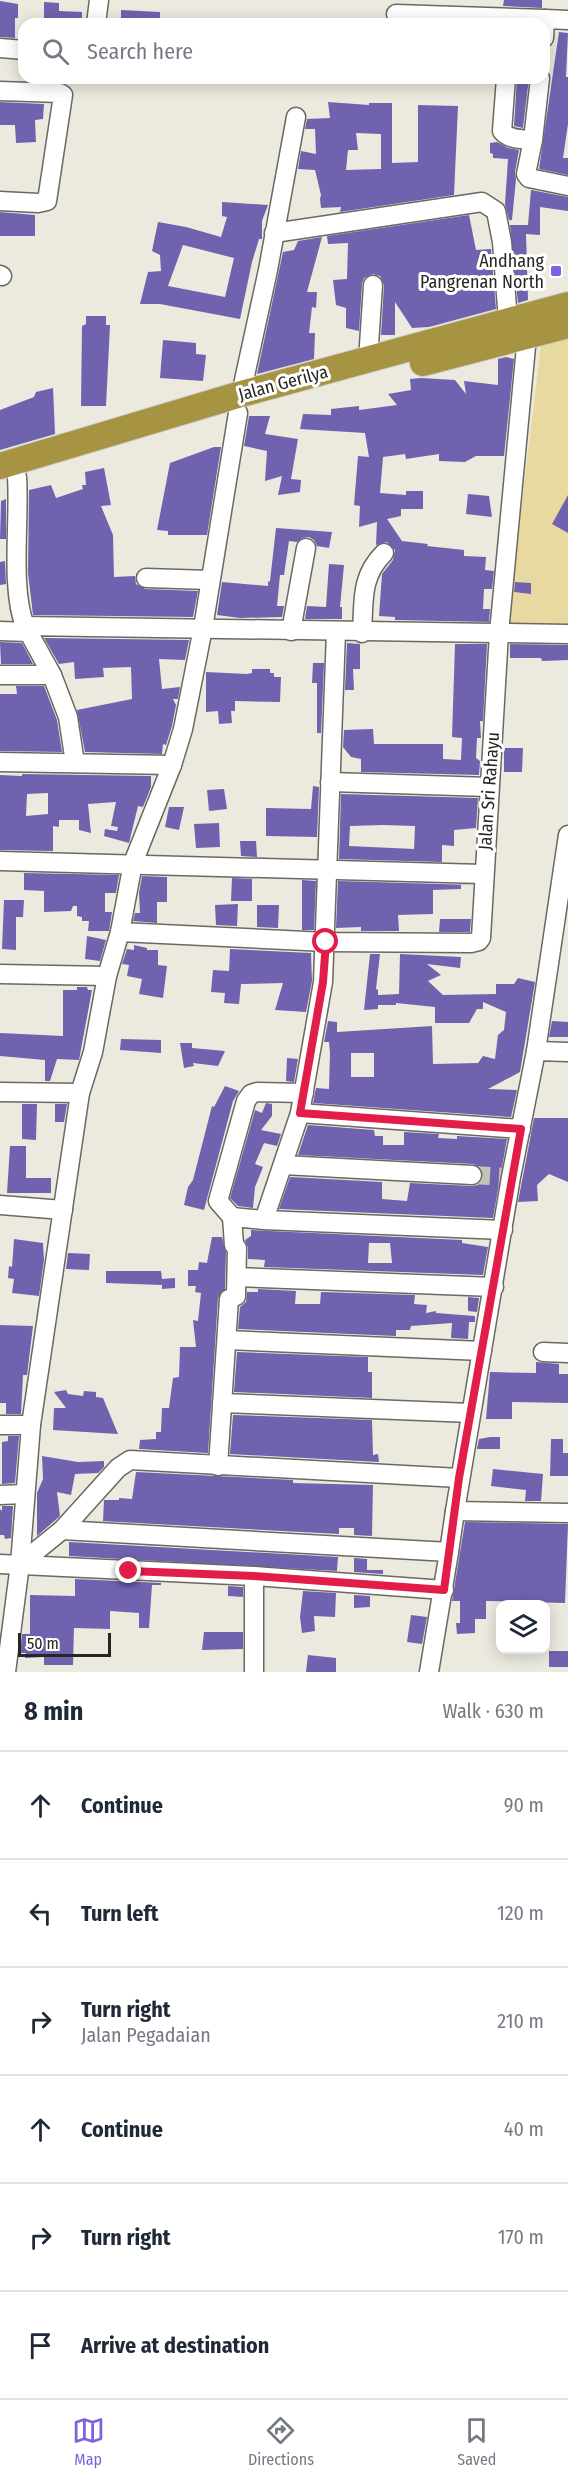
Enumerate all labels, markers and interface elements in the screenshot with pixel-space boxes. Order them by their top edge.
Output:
search box [18,18,550,84]
icon: search [39,35,72,68]
text: Search here [87,38,193,65]
place label: Andhang Pangrenan North [420,250,545,293]
marker: Andhang Pangrenan North [549,264,563,278]
street label: Jalan Gerilya [236,360,330,406]
street label: Jalan Sri Rahayu [474,731,504,851]
route start [312,928,338,954]
route end [115,1557,141,1583]
map controls [496,1600,550,1654]
button: layers [496,1600,550,1654]
scale bar [18,1630,111,1658]
text: 50 m [27,1634,59,1653]
text: 8 min [24,1696,83,1727]
text: Walk · 630 m [443,1699,544,1723]
icon: ahead [24,1789,57,1822]
text: Continue [81,1792,163,1819]
text: 90 m [504,1793,544,1817]
icon: left [24,1897,57,1930]
text: Turn left [81,1900,159,1927]
text: 120 m [497,1901,544,1925]
text: Turn right [81,1996,170,2023]
icon: right [24,2005,57,2038]
text: 210 m [497,2009,544,2033]
text: Jalan Pegadaian [81,2023,211,2047]
icon: ahead [24,2113,57,2146]
text: Continue [81,2116,163,2143]
text: 40 m [504,2117,544,2141]
icon: right [24,2221,57,2254]
text: Turn right [81,2224,170,2251]
text: 170 m [498,2225,544,2249]
icon: arrive [24,2329,57,2362]
text: Arrive at destination [81,2332,269,2359]
tab: Map [72,2414,105,2469]
tab: Directions [248,2414,314,2469]
tab: Saved [457,2414,496,2469]

